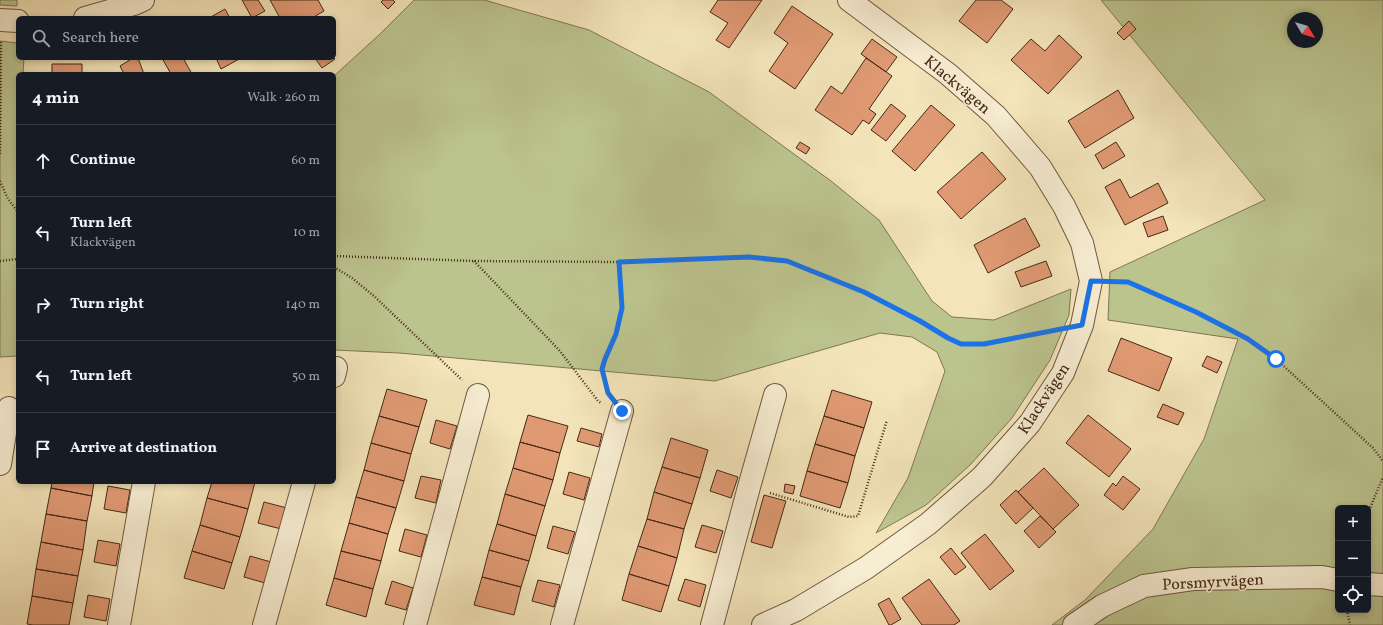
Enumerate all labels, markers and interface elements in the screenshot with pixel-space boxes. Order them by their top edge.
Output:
north arrow [1287,12,1323,48]
search box [16,16,336,60]
icon: search [30,27,52,49]
text: Search here [62,28,139,49]
street label: Klackvägen [919,51,995,120]
text: 4 min [32,87,79,110]
text: Walk · 260 m [247,89,320,107]
icon: ahead [32,150,54,172]
text: Continue [70,150,135,171]
text: 60 m [292,152,320,170]
text: Turn left [70,213,132,234]
icon: left [32,222,54,244]
text: 10 m [293,224,320,242]
text: Klackvägen [70,234,136,252]
icon: right [32,294,54,316]
text: Turn right [70,294,144,315]
text: 140 m [286,296,320,314]
route start [1267,350,1285,368]
street label: Klackvägen [1013,359,1076,439]
icon: left [32,366,54,388]
text: Turn left [70,366,132,387]
text: 50 m [292,368,320,386]
route end [613,402,631,420]
icon: arrive [32,438,54,460]
text: Arrive at destination [70,438,217,459]
map controls [1335,505,1371,613]
button: + [1335,505,1371,541]
button: − [1335,541,1371,577]
street label: Porsmyrvägen [1162,569,1264,597]
button: locate [1335,577,1371,613]

